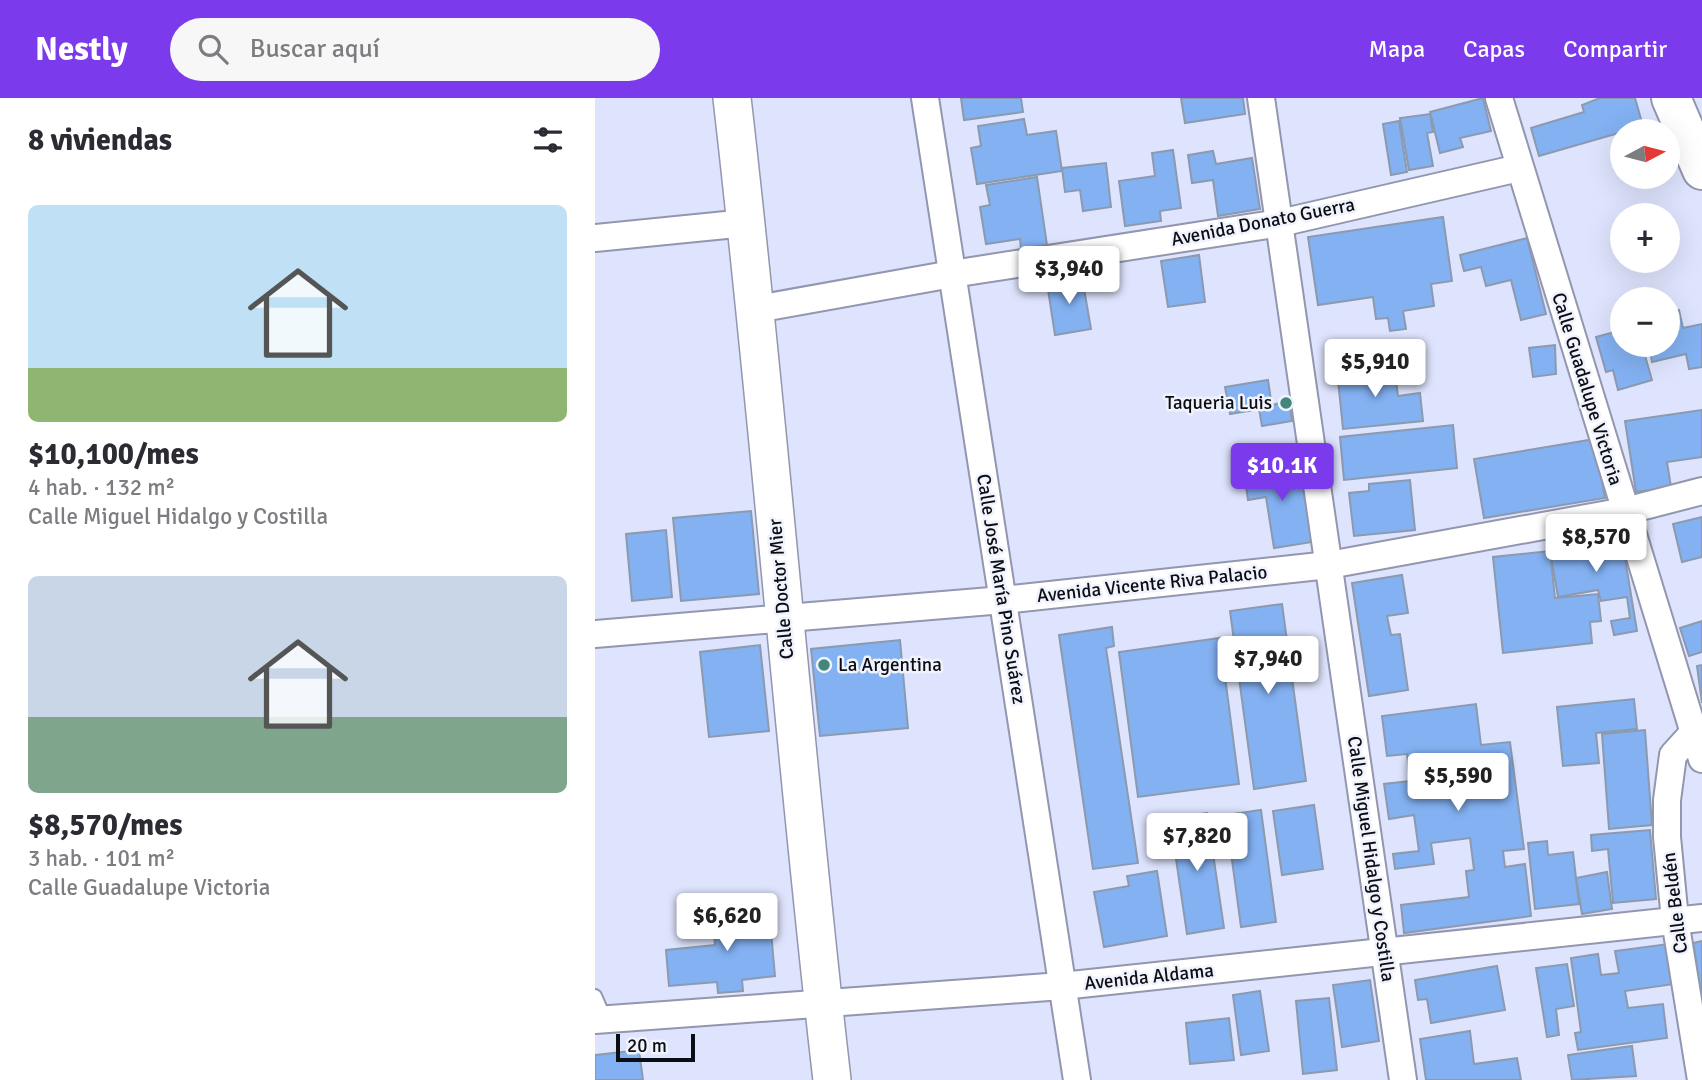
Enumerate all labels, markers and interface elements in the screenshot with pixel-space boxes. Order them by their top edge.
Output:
search box [170,18,660,81]
text: Nestly [35,29,128,70]
icon: search [194,30,232,68]
text: Buscar aquí [250,33,380,65]
text: Mapa [1369,34,1425,64]
text: Capas [1463,34,1525,64]
text: Compartir [1563,34,1667,64]
north arrow [1610,119,1680,189]
map controls [1610,119,1680,357]
icon: filters [529,121,567,159]
text: 8 viviendas [28,122,172,159]
street label: Avenida Donato Guerra [1169,192,1357,252]
button: + [1610,203,1680,273]
pin: $3,940 [1012,246,1126,306]
icon: home [235,250,361,376]
text: $3,940 [1035,254,1103,283]
button: − [1610,287,1680,357]
street label: Calle Guadalupe Victoria [1546,290,1628,488]
pin: $5,910 [1318,340,1432,399]
text: $5,910 [1341,347,1409,376]
place label: Taqueria Luis [1165,391,1272,415]
marker: Taqueria Luis [1278,395,1294,411]
text: $10,100/mes [28,436,199,473]
pin: $10.1K [1225,444,1339,503]
text: $10.1K [1247,451,1317,480]
street label: Calle José María Pino Suárez [971,472,1031,706]
text: 4 hab. · 132 m² [28,473,175,502]
text: Calle Miguel Hidalgo y Costilla [28,502,328,531]
pin: $8,570 [1539,514,1653,574]
street label: Calle Doctor Mier [763,518,799,660]
text: $8,570 [1562,522,1630,551]
street label: Avenida Vicente Riva Palacio [1036,560,1269,608]
icon: home [235,621,361,747]
pin: $7,940 [1211,636,1325,696]
text: $7,940 [1234,644,1302,673]
place label: La Argentina [838,653,942,677]
marker: La Argentina [816,657,832,673]
street label: Calle Miguel Hidalgo y Costilla [1342,735,1400,983]
pin: $5,590 [1401,754,1515,813]
text: $5,590 [1424,761,1492,790]
text: $8,570/mes [28,807,183,844]
pin: $7,820 [1140,814,1254,873]
text: $7,820 [1163,821,1231,850]
text: 3 hab. · 101 m² [28,844,175,873]
street label: Calle Beldén [1657,851,1693,955]
text: Calle Guadalupe Victoria [28,873,270,902]
pin: $6,620 [670,894,784,953]
text: $6,620 [693,901,761,930]
street label: Avenida Aldama [1083,958,1215,996]
scale bar [616,1031,695,1063]
text: 20 m [627,1034,667,1058]

